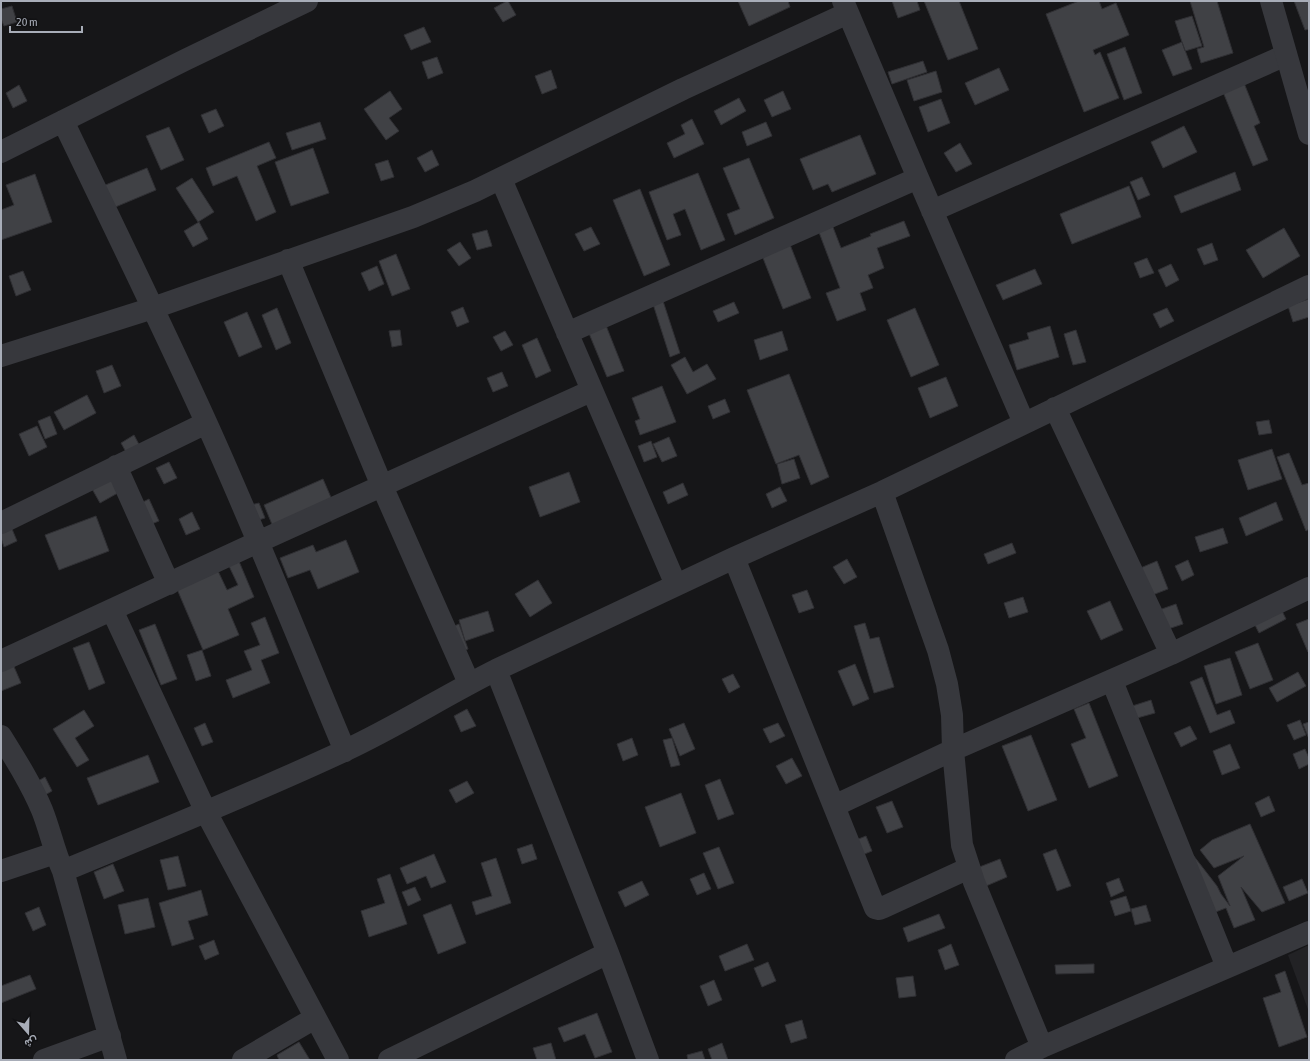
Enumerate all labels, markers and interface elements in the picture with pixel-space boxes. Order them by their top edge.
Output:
scale bar [10,8,82,34]
text: 20 m [16,15,38,29]
north arrow [8,1013,48,1053]
text: ش [23,1034,40,1050]

